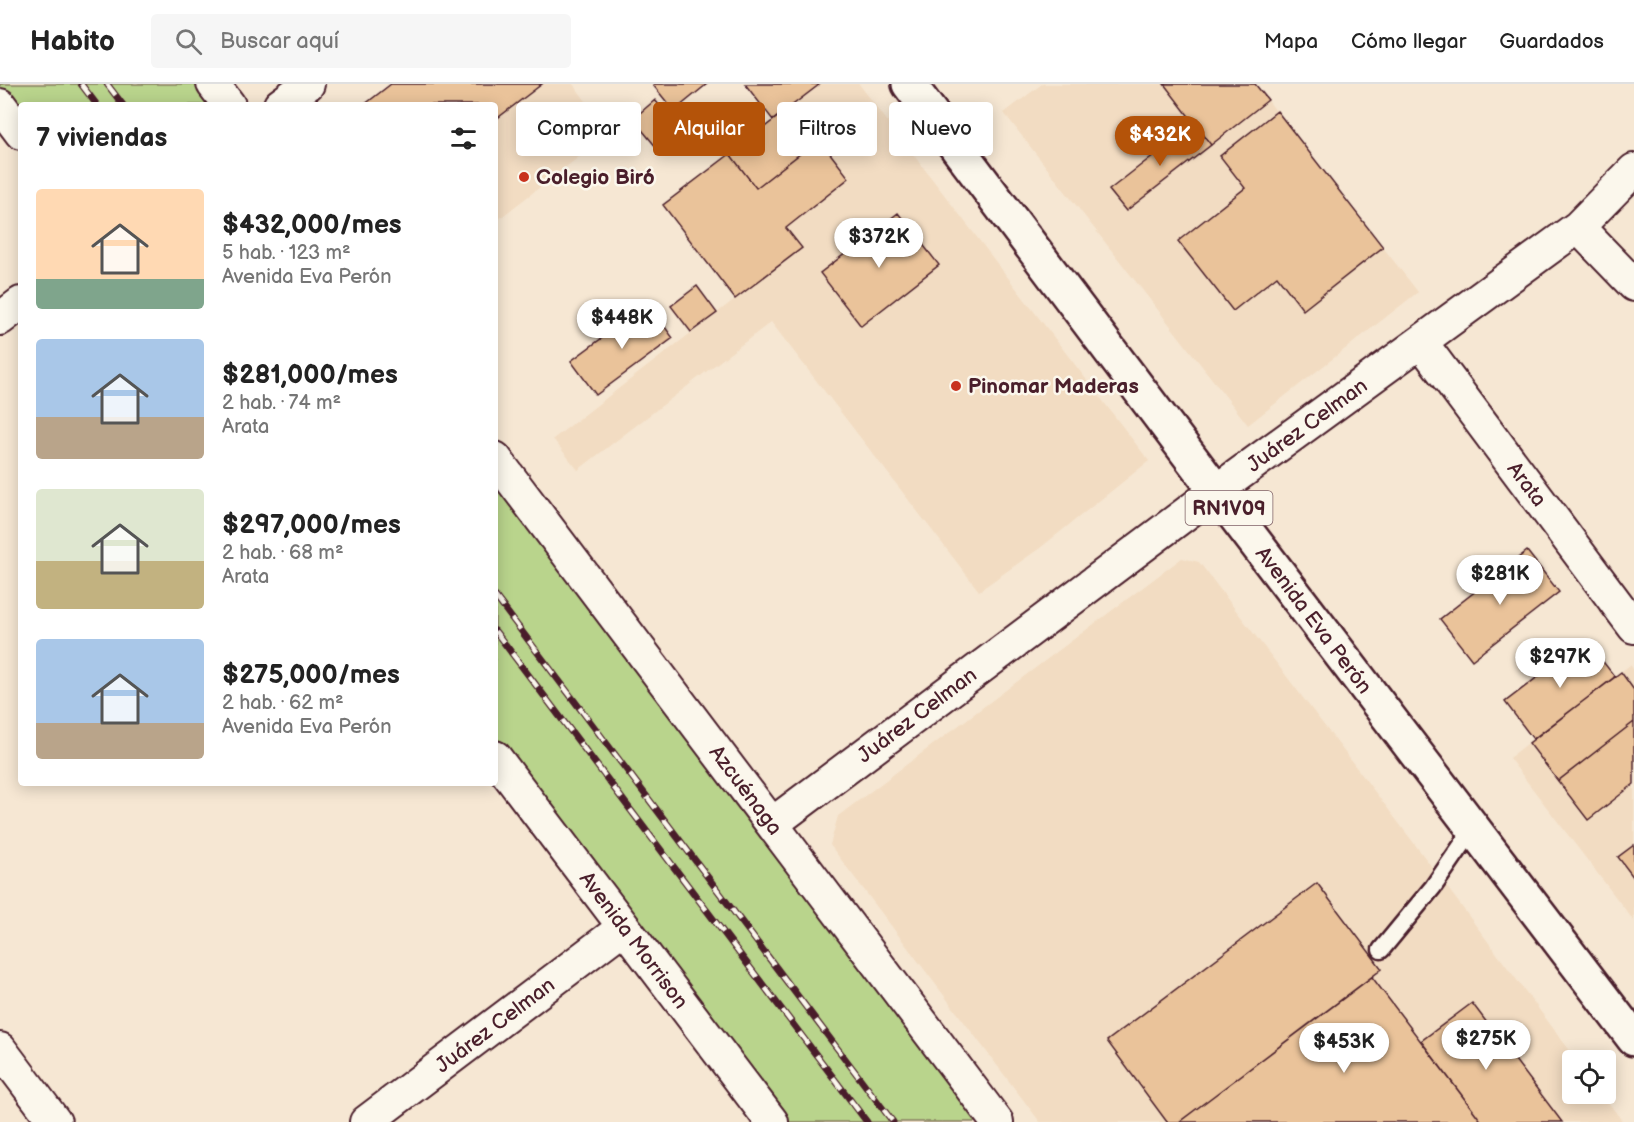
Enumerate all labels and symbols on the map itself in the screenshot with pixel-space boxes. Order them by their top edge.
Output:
pin: $432K [1118,116,1202,167]
place label: Colegio Biró [536,165,655,190]
marker: Colegio Biró [517,170,531,184]
pin: $372K [837,218,921,269]
pin: $448K [580,299,664,350]
street label: Juárez Celman [1242,373,1372,478]
place label: Pinomar Maderas [968,374,1139,399]
marker: Pinomar Maderas [949,379,963,393]
street label: Arata [1502,457,1552,512]
road number: RN1V09 [1186,491,1272,525]
street label: Avenida Eva Perón [1250,542,1377,699]
pin: $281K [1458,555,1542,606]
pin: $297K [1518,638,1602,689]
street label: Juárez Celman [853,662,982,768]
street label: Azcuénaga [704,740,787,840]
street label: Avenida Morrison [574,867,693,1014]
street label: Juárez Celman [431,972,560,1078]
pin: $275K [1444,1020,1528,1071]
pin: $453K [1302,1023,1386,1074]

